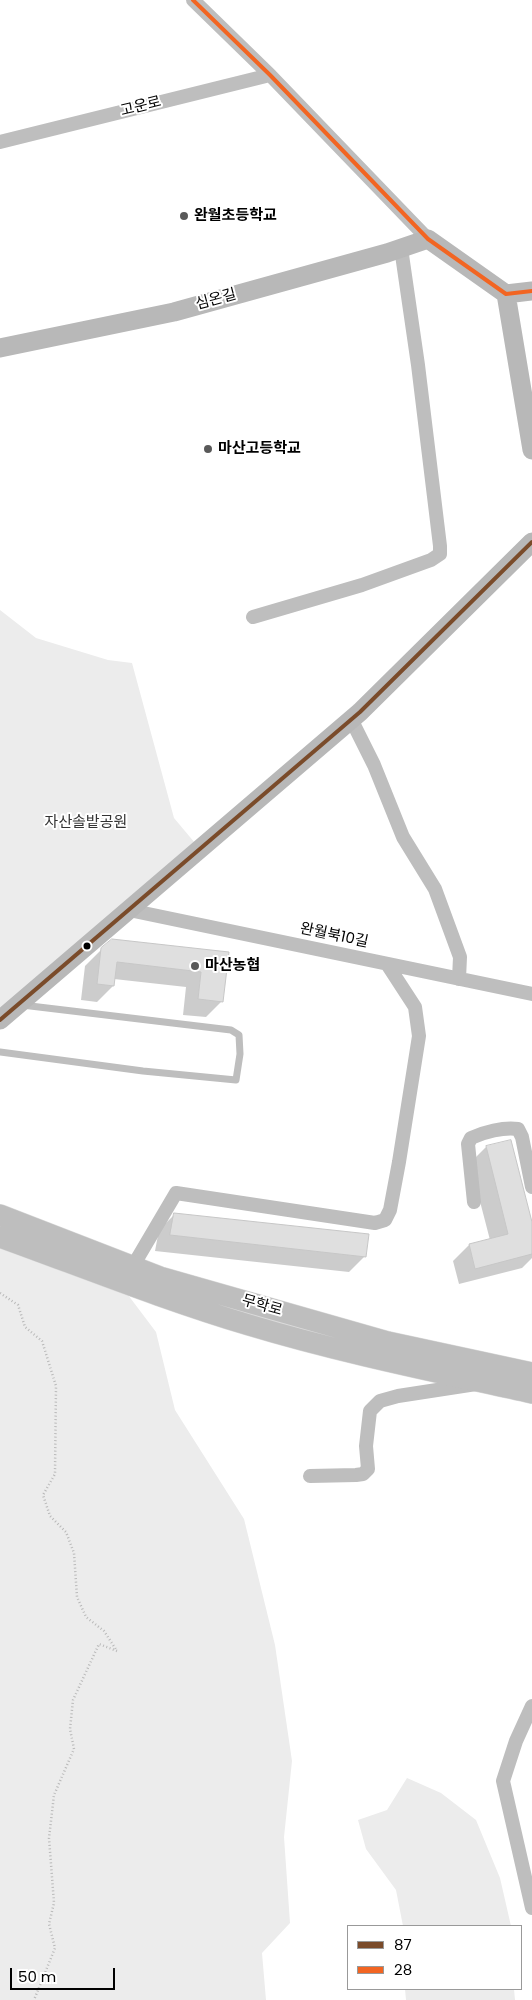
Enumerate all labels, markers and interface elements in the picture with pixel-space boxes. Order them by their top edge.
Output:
street label: 고운로 [119,93,163,121]
place label: 완월초등학교 [194,207,277,225]
marker: 완월초등학교 [178,210,190,222]
street label: 심온길 [194,286,238,314]
place label: 마산고등학교 [218,440,301,458]
marker: 마산고등학교 [202,443,214,455]
park label: 자산솔밭공원 [45,814,127,832]
street label: 완월북10길 [298,920,370,952]
unlabelled marker [82,941,92,951]
place label: 마산농협 [205,957,260,975]
marker: 마산농협 [189,960,201,972]
street label: 무학로 [240,1292,284,1320]
legend [347,1925,522,1990]
text: 87 [394,1934,412,1955]
scale bar [12,1958,118,1990]
text: 28 [394,1959,412,1980]
text: 50 m [18,1966,56,1987]

